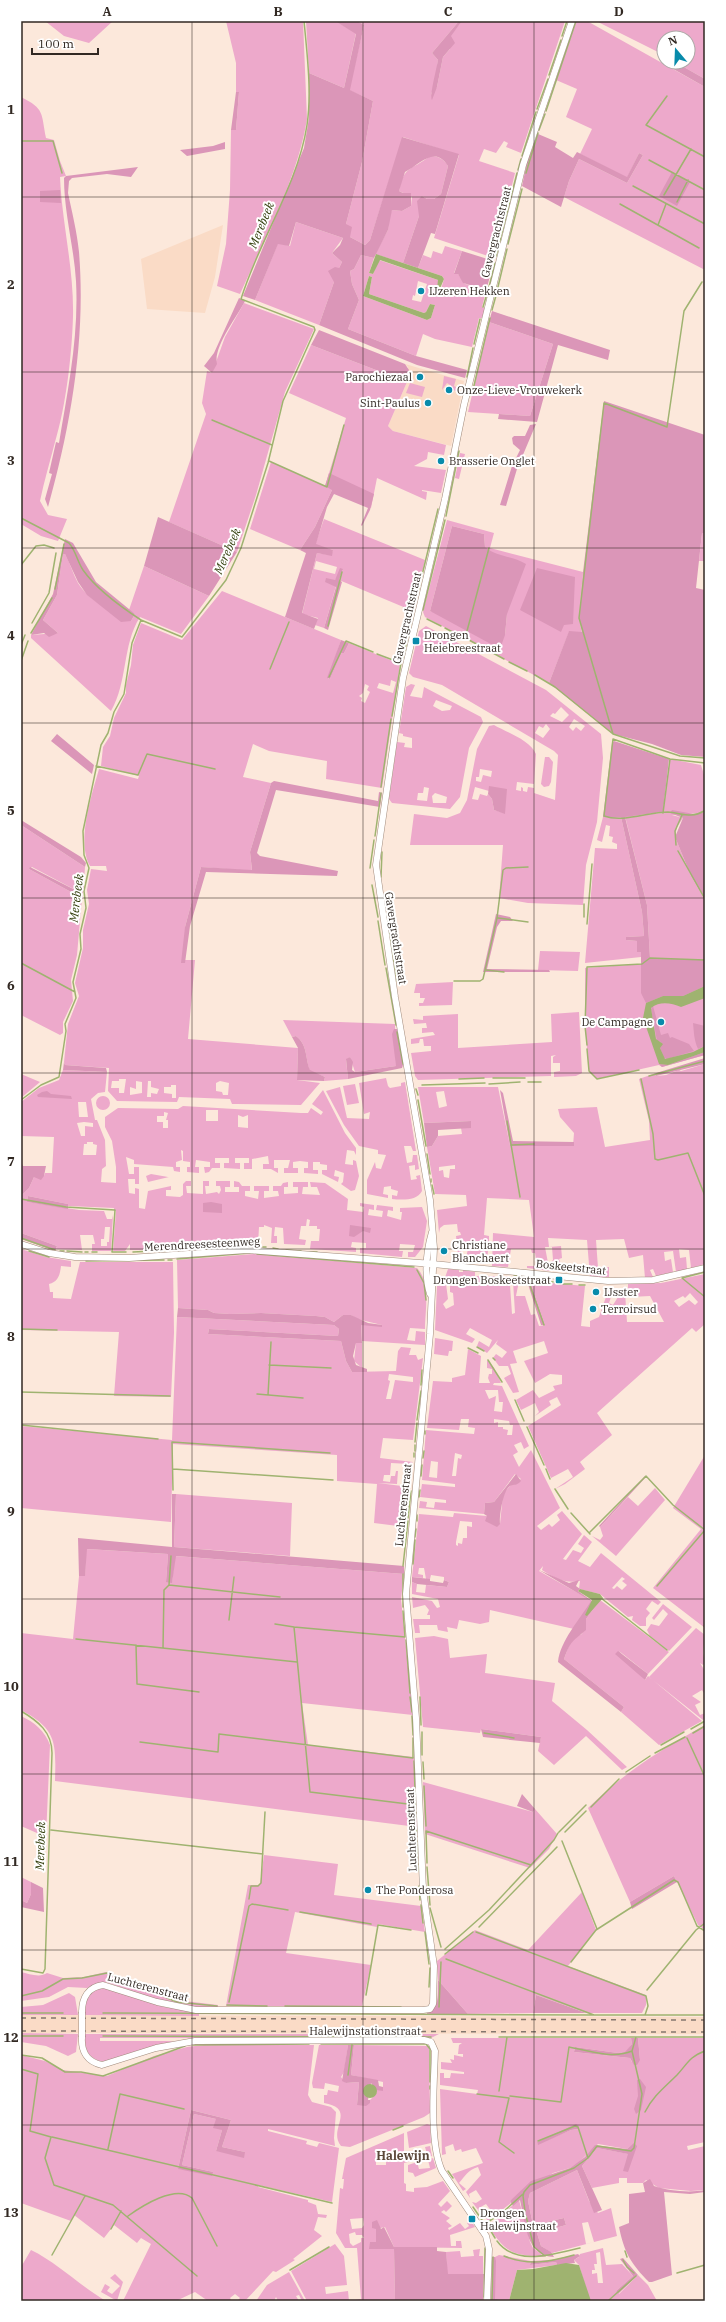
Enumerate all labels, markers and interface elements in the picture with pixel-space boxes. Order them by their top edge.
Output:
text: A [102,3,112,20]
text: B [273,3,283,20]
text: C [444,3,453,20]
text: D [614,3,624,20]
scale bar [32,30,98,56]
north arrow [656,30,696,70]
text: N [666,32,679,49]
text: 100 m [38,36,74,51]
text: 1 [7,101,15,118]
street label: Gavergrachtstraat [478,185,514,279]
water label: Merebeek [245,199,277,251]
text: 2 [7,276,15,293]
place label: IJzeren Hekken [429,284,510,298]
marker: IJzeren Hekken [416,286,426,296]
place label: Parochiezaal [345,370,412,384]
marker: Parochiezaal [415,372,425,382]
place label: Onze-Lieve-Vrouwekerk [457,383,582,397]
marker: Onze-Lieve-Vrouwekerk [444,385,454,395]
place label: Sint-Paulus [360,396,420,410]
marker: Sint-Paulus [423,398,433,408]
text: 3 [7,452,15,469]
place label: Brasserie Onglet [449,454,535,468]
marker: Brasserie Onglet [436,456,446,466]
water label: Merebeek [210,525,244,577]
street label: Gavergrachtstraat [390,571,424,665]
text: 4 [7,627,15,644]
place label: Drongen Heiebreestraat [424,628,501,655]
marker: Drongen Heiebreestraat [411,636,421,646]
text: 5 [7,802,15,819]
water label: Merebeek [65,872,86,924]
street label: Gavergrachtstraat [382,891,410,985]
text: 6 [7,977,15,994]
place label: De Campagne [582,1015,653,1029]
marker: De Campagne [656,1017,666,1027]
text: 7 [7,1153,15,1170]
street label: Merendreesesteenweg [144,1234,260,1254]
place label: Christiane Blanchaert [452,1238,509,1265]
marker: Christiane Blanchaert [439,1246,449,1256]
street label: Boskeetstraat [535,1256,607,1278]
place label: Drongen Boskeetstraat [433,1273,551,1287]
marker: Drongen Boskeetstraat [554,1275,564,1285]
place label: IJsster [604,1285,638,1299]
marker: IJsster [591,1287,601,1297]
place label: Terroirsud [601,1302,657,1316]
marker: Terroirsud [588,1304,598,1314]
text: 8 [7,1328,15,1345]
street label: Luchterenstraat [392,1463,414,1547]
text: 9 [7,1503,15,1520]
text: 10 [3,1678,19,1695]
street label: Luchterenstraat [403,1788,419,1872]
water label: Merebeek [32,1821,48,1872]
text: 11 [3,1853,19,1870]
place label: The Ponderosa [376,1883,453,1897]
marker: The Ponderosa [363,1885,373,1895]
street label: Luchterenstraat [106,1969,190,2005]
street label: Halewijnstationstraat [309,2024,421,2038]
text: 12 [3,2029,19,2046]
district label: Halewijn [376,2148,430,2163]
text: 13 [3,2204,19,2221]
place label: Drongen Halewijnstraat [480,2206,556,2233]
marker: Drongen Halewijnstraat [467,2214,477,2224]

